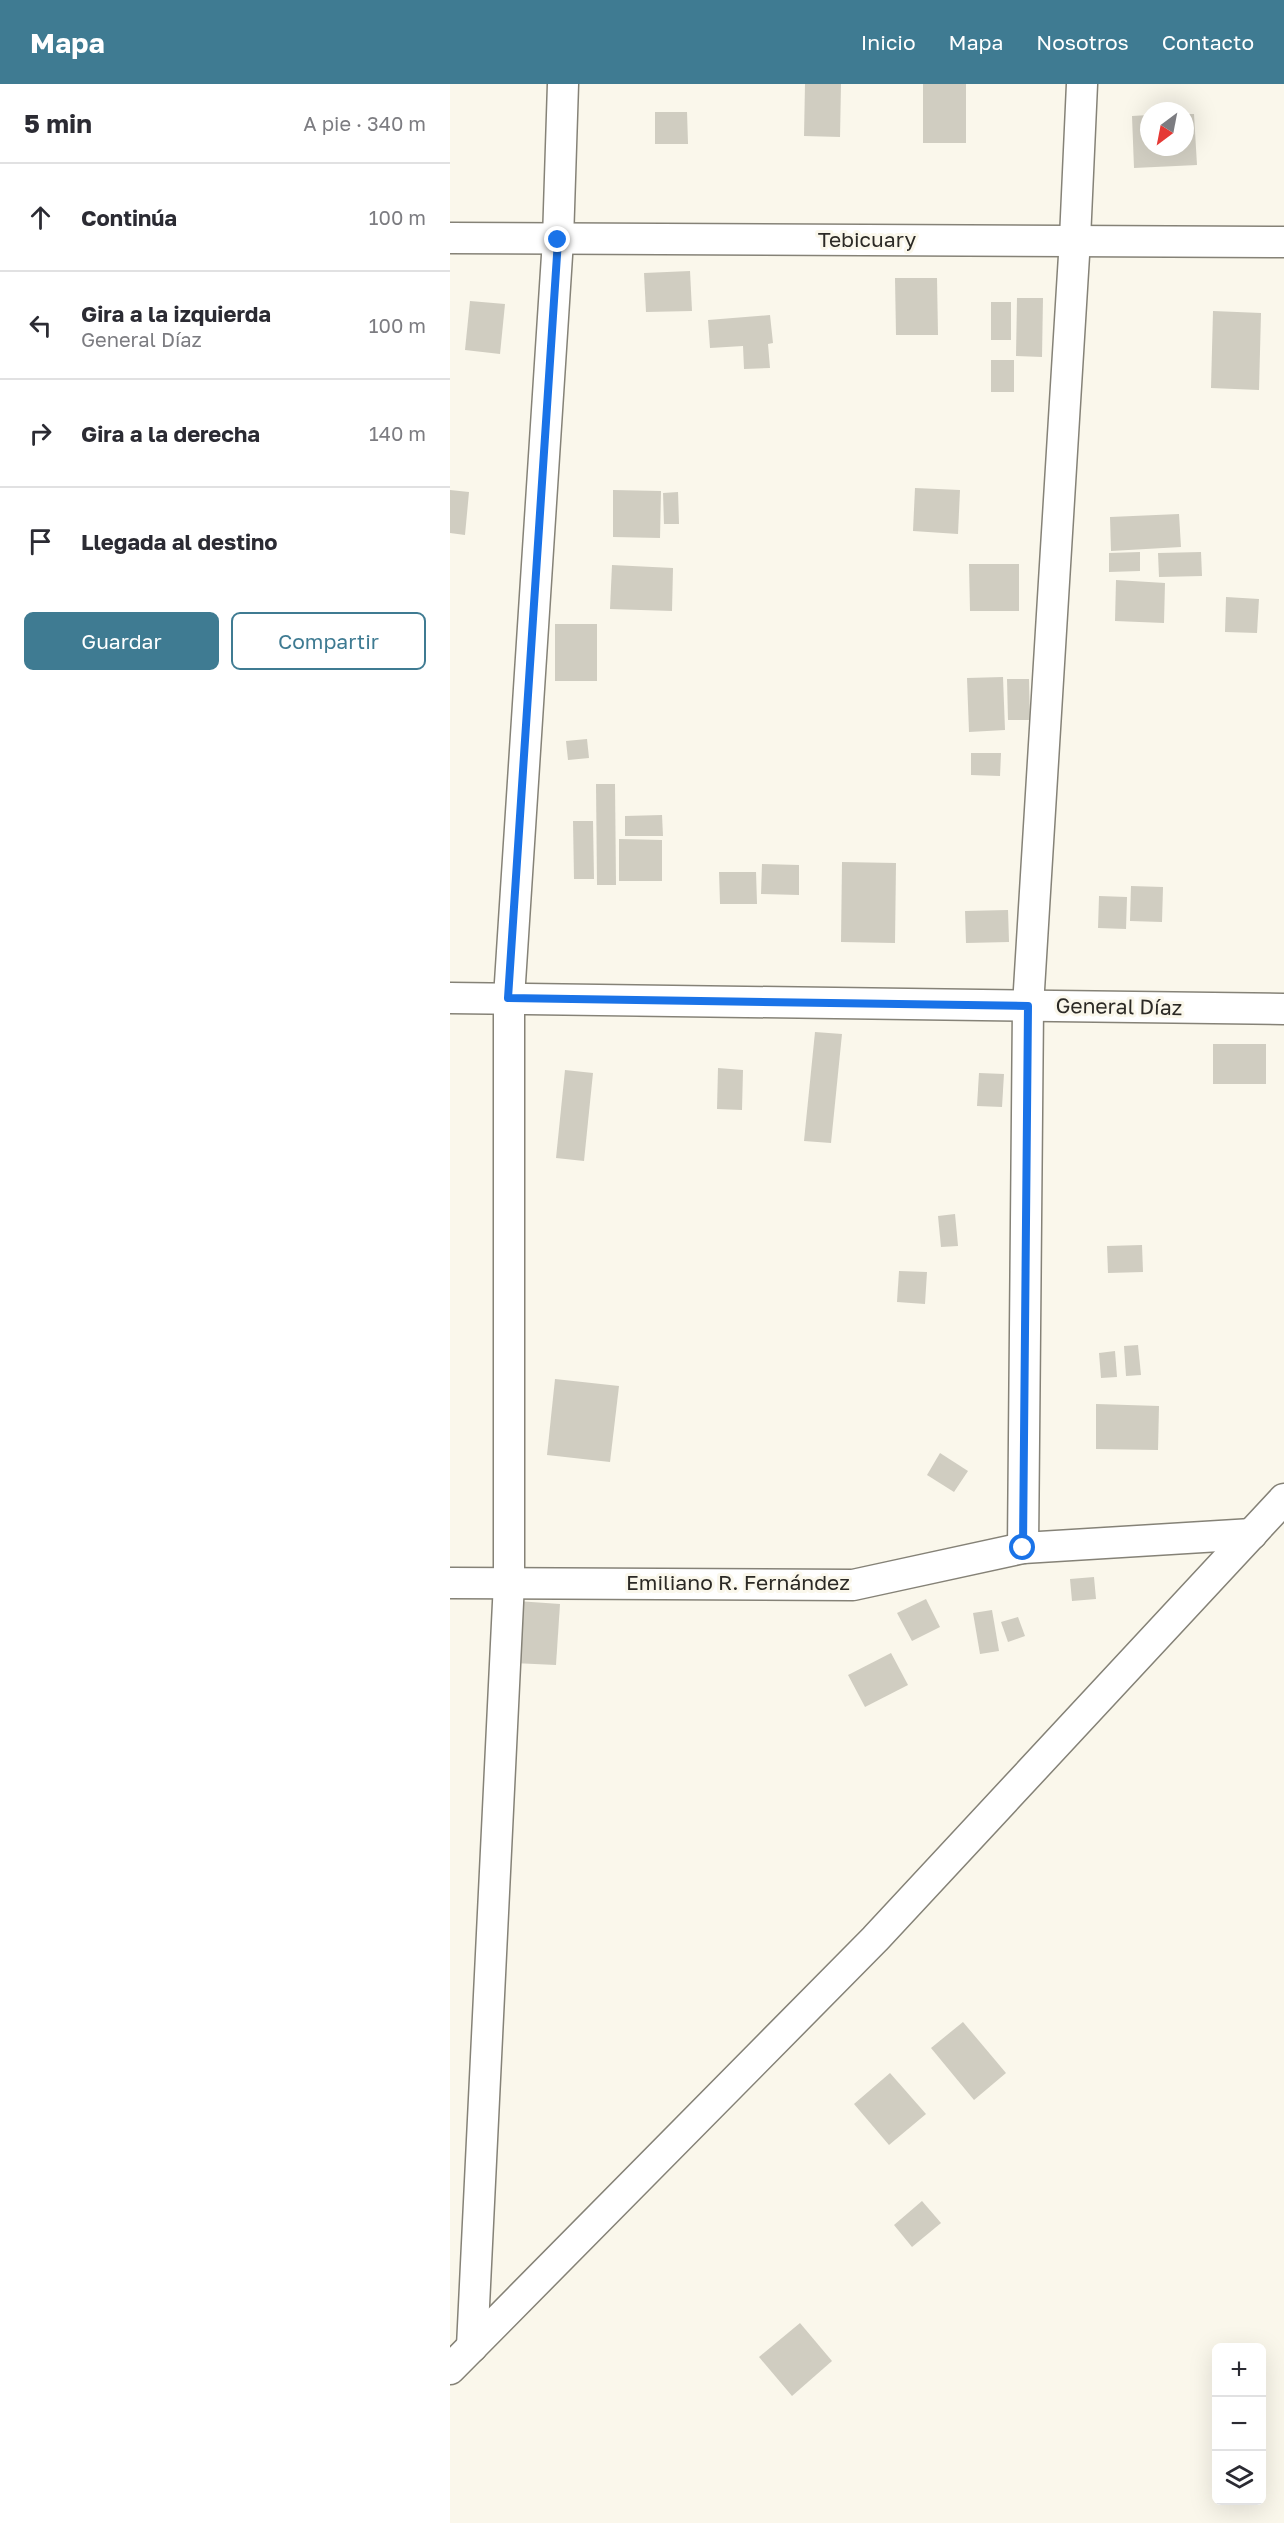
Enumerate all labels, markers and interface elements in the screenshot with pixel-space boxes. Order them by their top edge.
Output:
text: Mapa [30,26,105,59]
text: Inicio [861,29,916,55]
text: Mapa [949,29,1003,55]
text: Nosotros [1036,29,1129,55]
text: Contacto [1162,29,1254,55]
north arrow [1140,102,1194,156]
text: 5 min [24,108,92,139]
text: A pie · 340 m [303,111,426,135]
icon: ahead [24,201,57,234]
text: Continúa [81,204,177,231]
text: 100 m [369,205,426,229]
route end [544,226,570,252]
street label: Tebicuary [818,226,916,252]
text: Gira a la izquierda [81,300,271,327]
icon: left [24,309,57,342]
text: 100 m [369,313,426,337]
text: General Díaz [81,327,202,351]
icon: right [24,417,57,450]
text: Gira a la derecha [81,420,260,447]
text: 140 m [369,421,426,445]
icon: arrive [24,525,57,558]
text: Llegada al destino [81,528,278,555]
button: Guardar [24,612,219,670]
button: Compartir [231,612,426,670]
street label: General Díaz [1055,992,1183,1020]
route start [1009,1534,1035,1560]
street label: Emiliano R. Fernández [626,1569,850,1595]
map controls [1212,2343,1266,2505]
button: + [1212,2343,1266,2397]
button: − [1212,2397,1266,2451]
button: layers [1212,2451,1266,2505]

